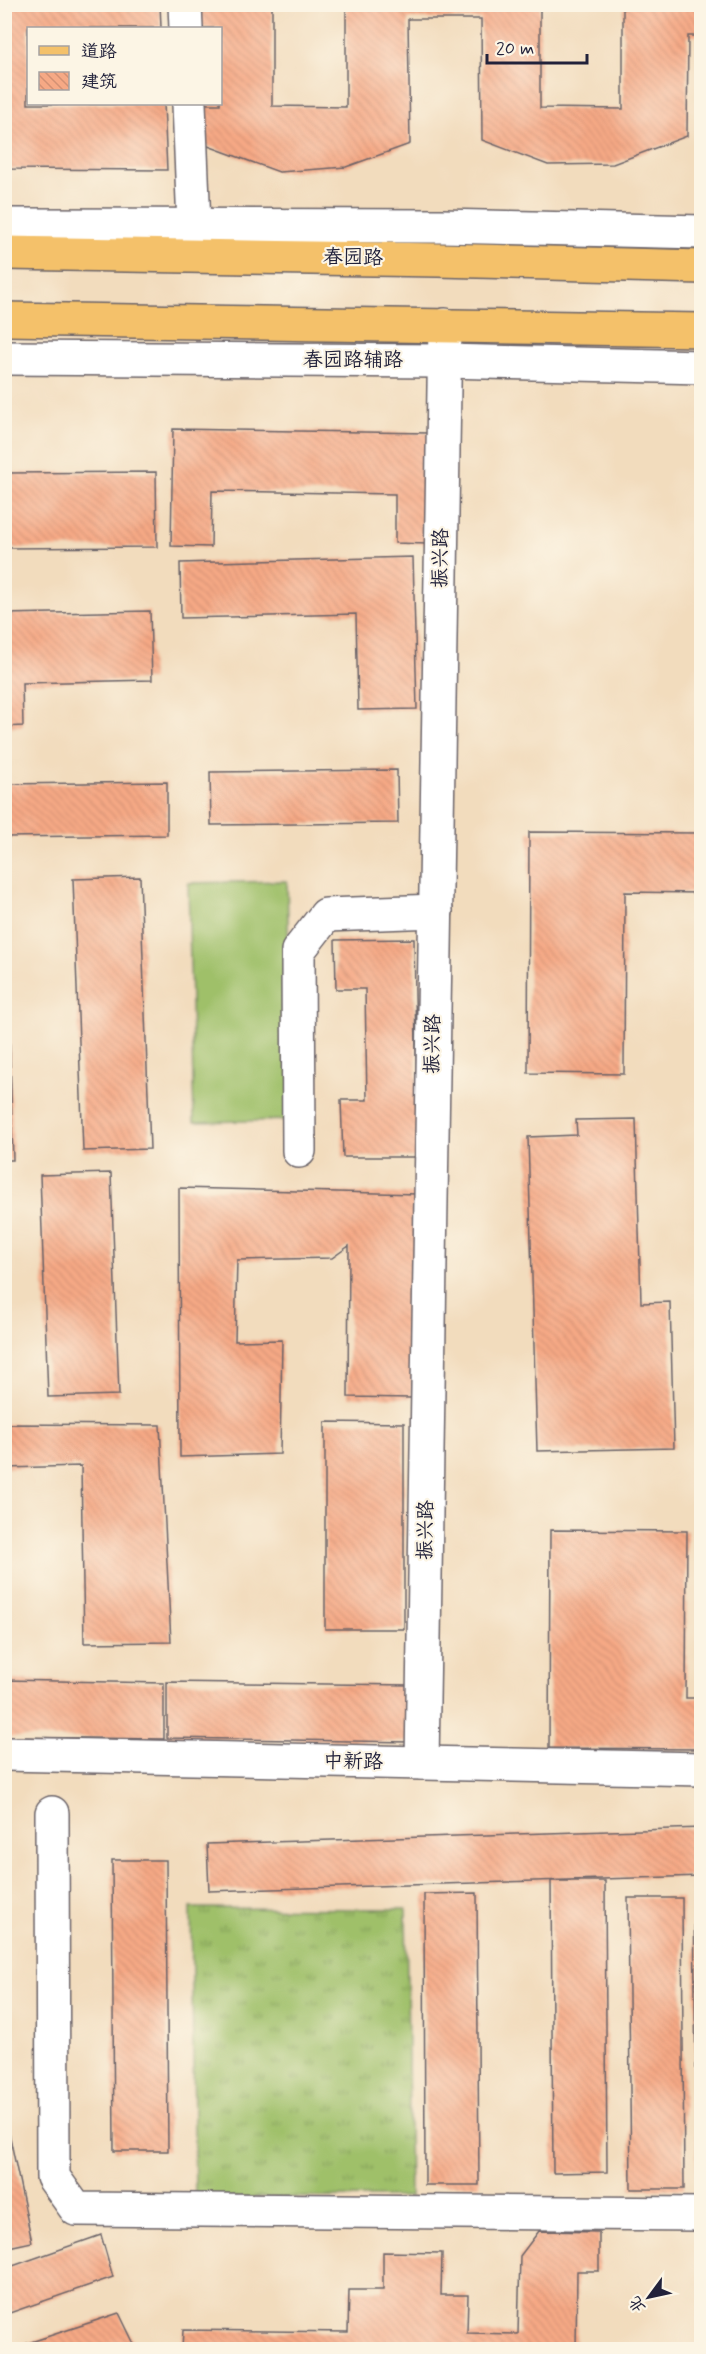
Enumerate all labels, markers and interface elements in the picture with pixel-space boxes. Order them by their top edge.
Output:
legend [27,27,222,105]
scale bar [487,27,588,65]
text: 20 m [496,37,534,61]
text: 道路 [81,40,117,64]
text: 建筑 [81,70,117,94]
street label: 春园路 [323,244,384,272]
street label: 春园路辅路 [303,347,404,374]
street label: 振兴路 [427,527,455,588]
street label: 振兴路 [419,1013,447,1074]
street label: 振兴路 [412,1499,440,1560]
street label: 中新路 [323,1748,384,1776]
north arrow [619,2267,679,2327]
text: 北 [625,2292,651,2317]

